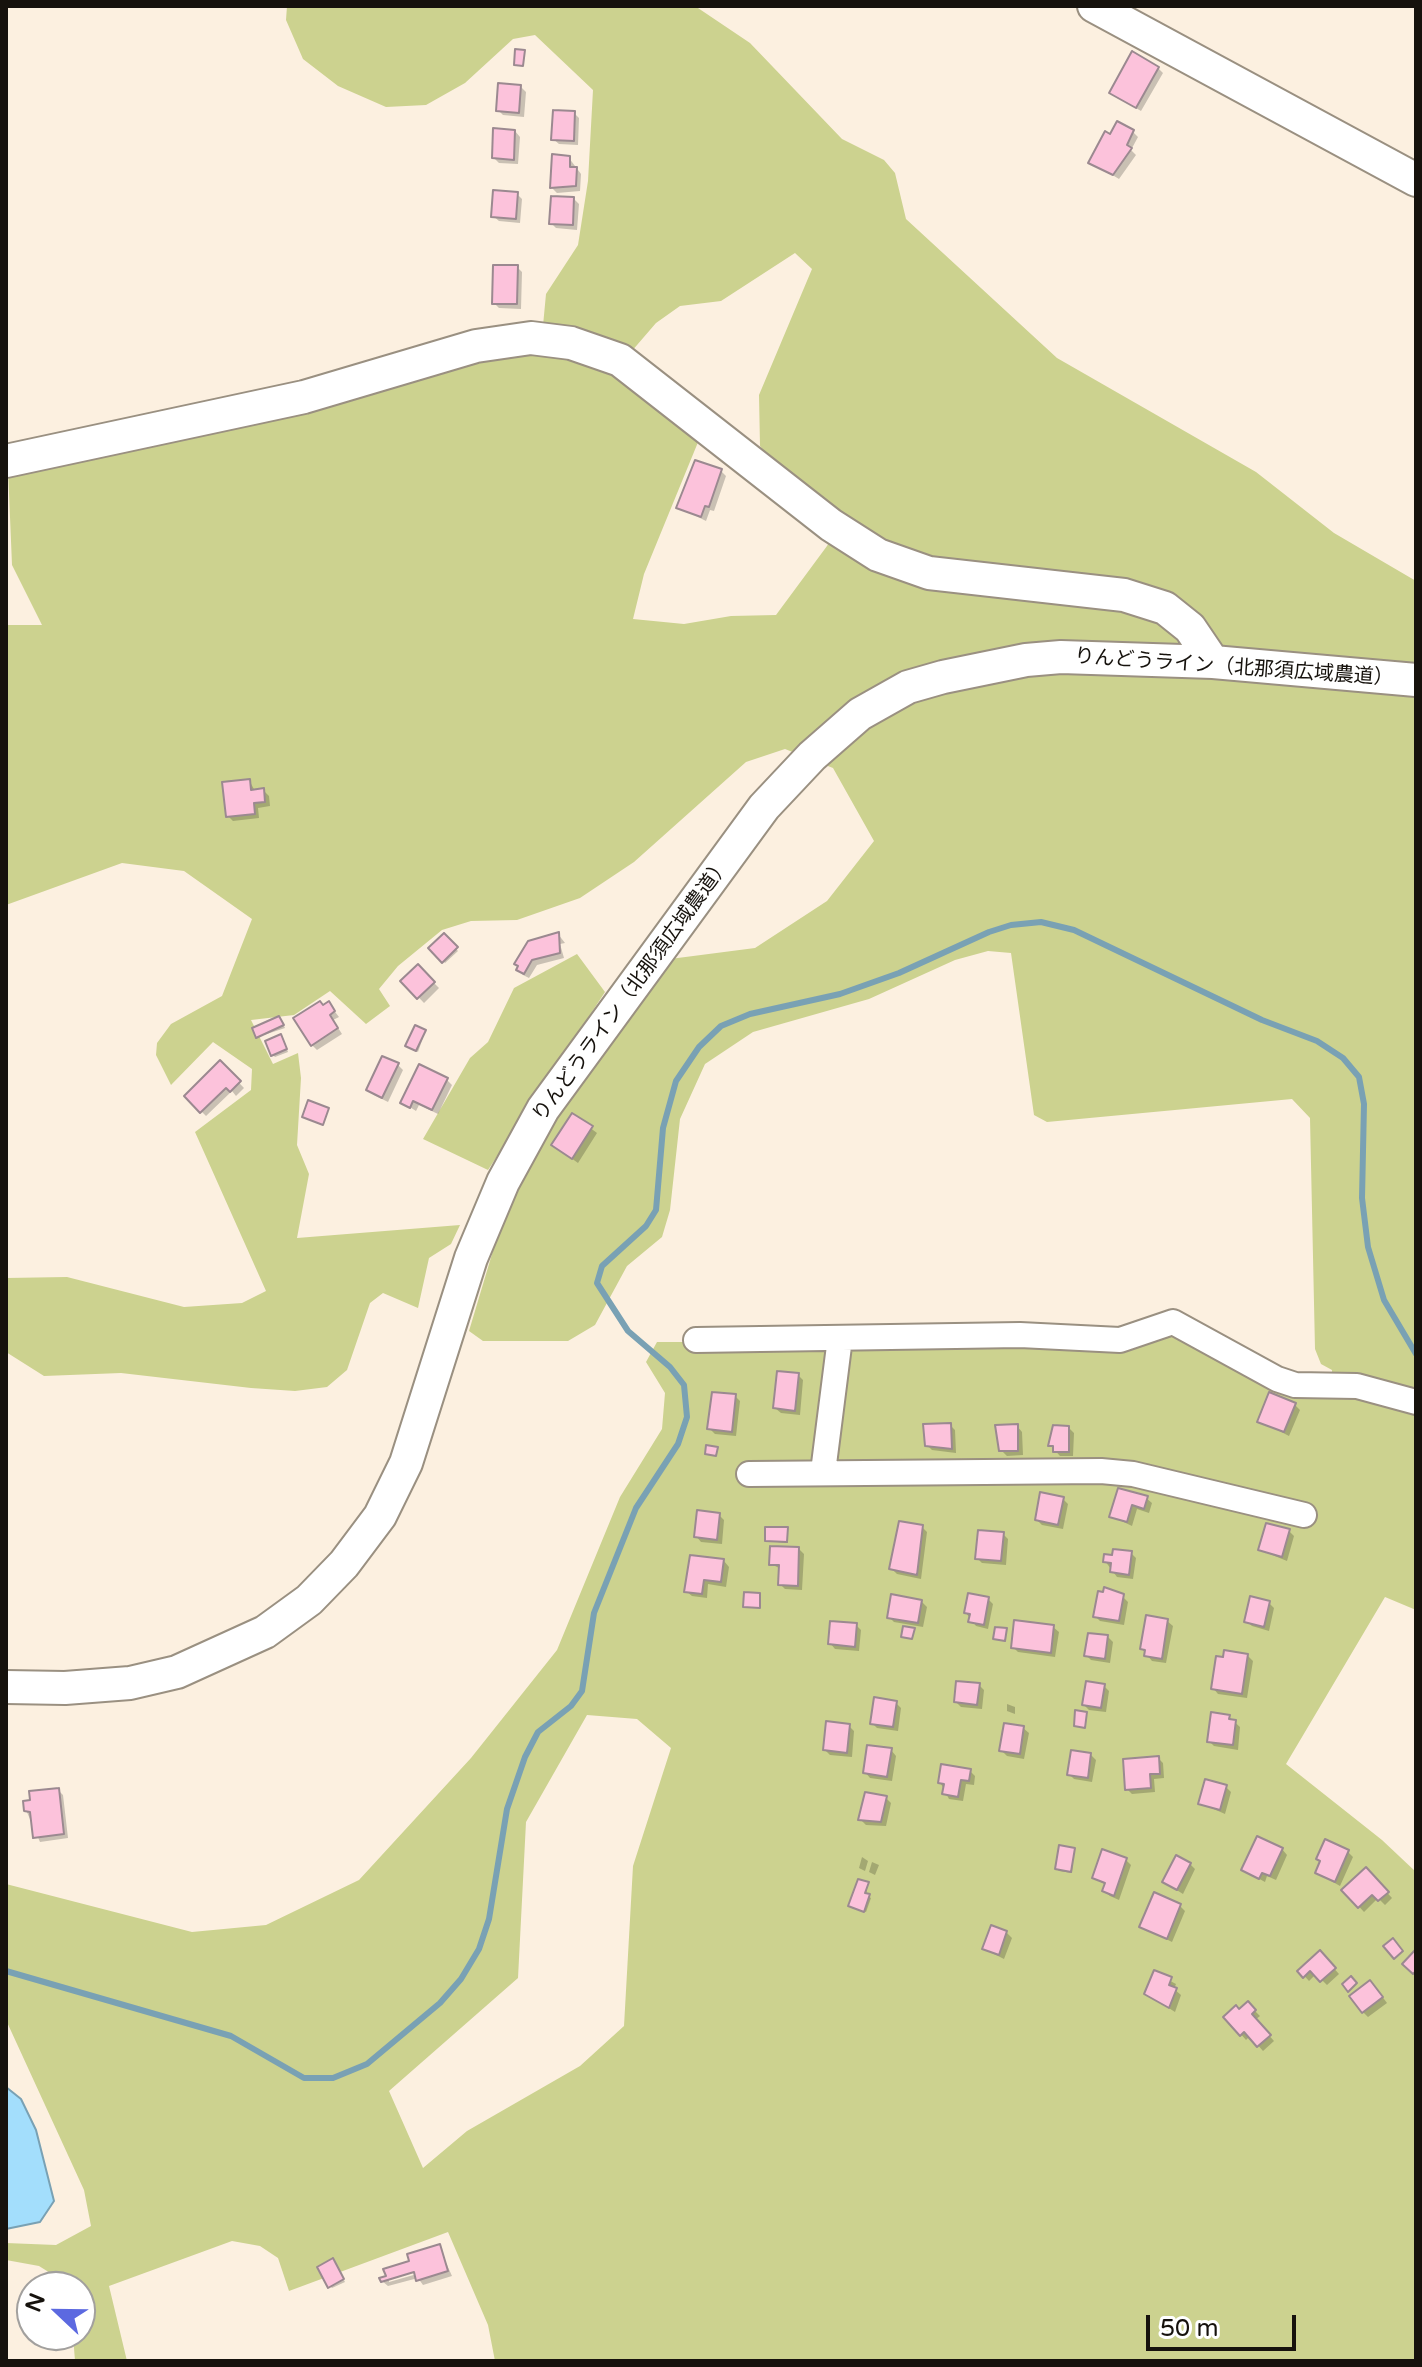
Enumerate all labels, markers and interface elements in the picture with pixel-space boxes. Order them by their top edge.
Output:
street label: りんどうライン（北那須広域農道） [1074,645,1394,691]
street label: りんどうライン（北那須広域農道） [528,854,736,1126]
north arrow [16,2271,96,2351]
text: N [20,2290,51,2316]
scale bar [1150,2299,1300,2349]
text: 50 m [1160,2314,1218,2343]

